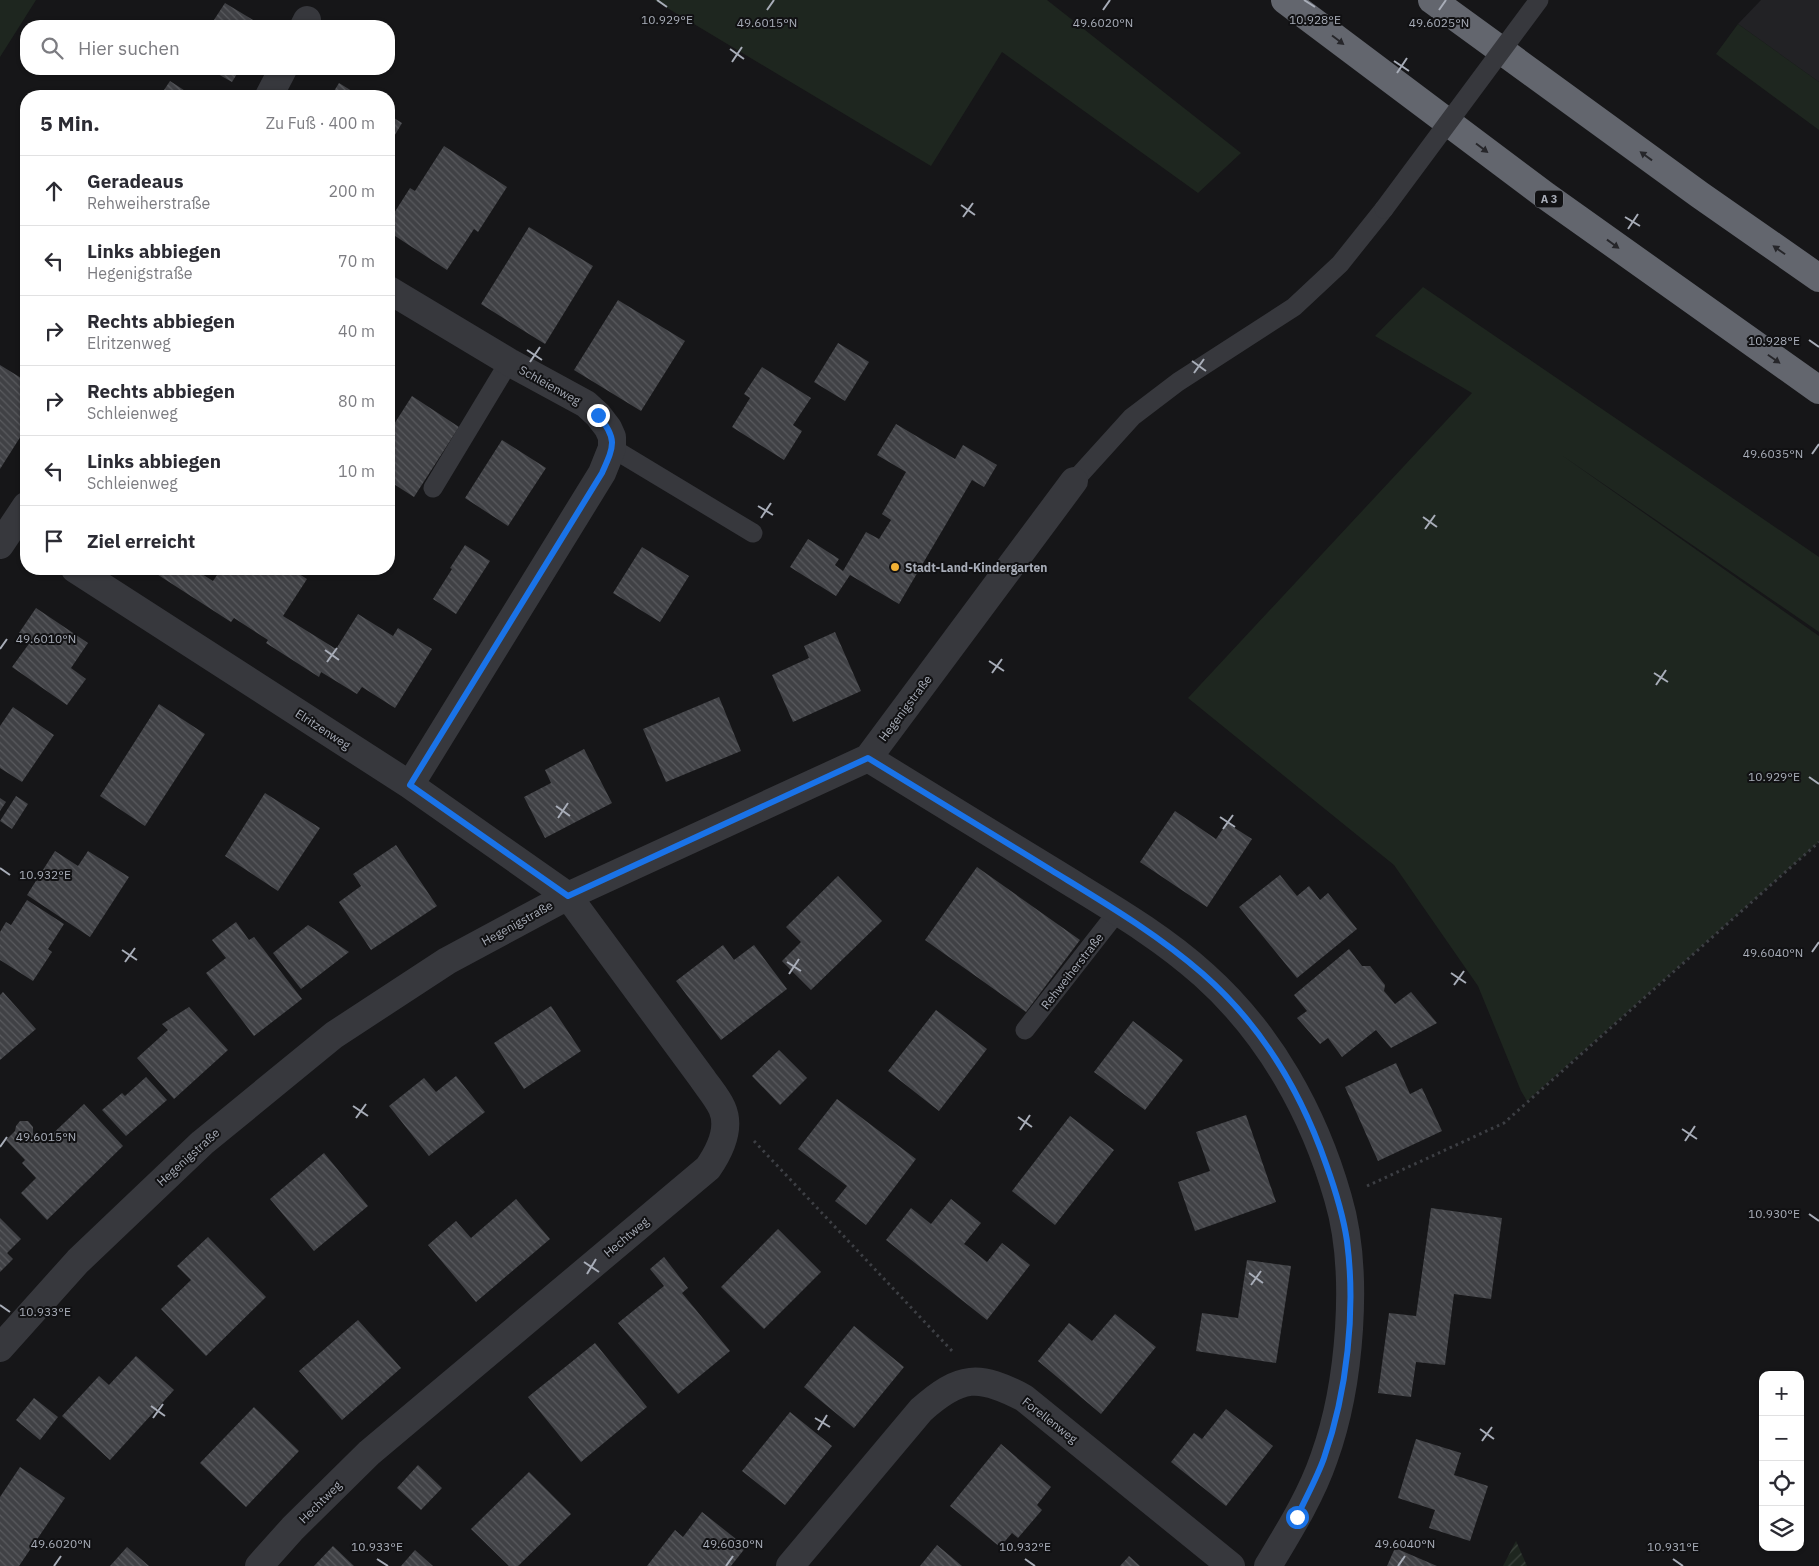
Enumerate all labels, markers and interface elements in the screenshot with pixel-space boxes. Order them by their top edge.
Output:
text: 10.929°E [641,12,693,27]
text: 10.928°E [1289,12,1341,27]
text: 49.6015°N [737,15,797,30]
text: 49.6020°N [1073,15,1133,30]
text: 49.6025°N [1409,15,1469,30]
search box [20,20,395,75]
icon: search [38,34,66,62]
one-way arrow [1331,35,1345,45]
text: Hier suchen [78,36,180,60]
text: 5 Min. [40,109,100,137]
text: Zu Fuß · 400 m [266,113,375,133]
one-way arrow [1475,143,1489,153]
one-way arrow [1639,151,1653,161]
text: Geradeaus [87,169,184,193]
icon: ahead [40,177,68,205]
text: 200 m [328,181,375,201]
road number: A 3 [1535,190,1563,208]
text: Rehweiherstraße [87,193,210,213]
text: Links abbiegen [87,239,221,263]
one-way arrow [1606,239,1620,249]
one-way arrow [1772,245,1786,255]
icon: left [40,247,68,275]
text: 70 m [338,251,375,271]
text: Hegenigstraße [87,263,192,283]
text: Rechts abbiegen [87,309,235,333]
icon: right [40,317,68,345]
text: 40 m [338,321,375,341]
text: Elritzenweg [87,333,171,353]
text: 10.928°E [1748,333,1800,348]
one-way arrow [1767,354,1780,364]
street label: Schleienweg [517,362,584,408]
text: Rechts abbiegen [87,379,235,403]
icon: right [40,387,68,415]
text: 80 m [338,391,375,411]
text: Schleienweg [87,403,178,423]
route end [587,404,610,427]
text: 49.6035°N [1743,446,1803,461]
text: Links abbiegen [87,449,221,473]
icon: left [40,457,68,485]
text: 10 m [338,461,375,481]
text: Schleienweg [87,473,178,493]
icon: arrive [40,527,68,555]
text: Ziel erreicht [87,529,195,553]
place label: Stadt-Land-Kindergarten [905,560,1047,575]
marker: Stadt-Land-Kindergarten [889,561,901,573]
text: 49.6010°N [16,631,76,646]
street label: Hegenigstraße [875,672,935,744]
street label: Elritzenweg [293,706,354,753]
text: 10.929°E [1748,769,1800,784]
text: 10.932°E [19,867,71,882]
street label: Hegenigstraße [479,897,556,949]
street label: Rehweiherstraße [1038,930,1107,1012]
text: 49.6040°N [1743,945,1803,960]
street label: Hegenigstraße [154,1125,223,1189]
text: 49.6015°N [16,1129,76,1144]
text: 10.930°E [1748,1206,1800,1221]
street label: Hechtweg [600,1213,652,1260]
text: 10.933°E [19,1304,71,1319]
map controls [1759,1371,1804,1551]
button: + [1759,1371,1804,1416]
street label: Forellenweg [1019,1394,1081,1447]
button: − [1759,1416,1804,1461]
button: locate [1759,1461,1804,1506]
street label: Hechtweg [296,1477,345,1526]
route start [1286,1506,1309,1529]
button: layers [1759,1506,1804,1551]
text: 49.6020°N [31,1536,91,1551]
text: 49.6030°N [703,1536,763,1551]
text: 49.6040°N [1375,1536,1435,1551]
text: 10.933°E [351,1539,403,1554]
text: 10.932°E [999,1539,1051,1554]
text: 10.931°E [1647,1539,1699,1554]

